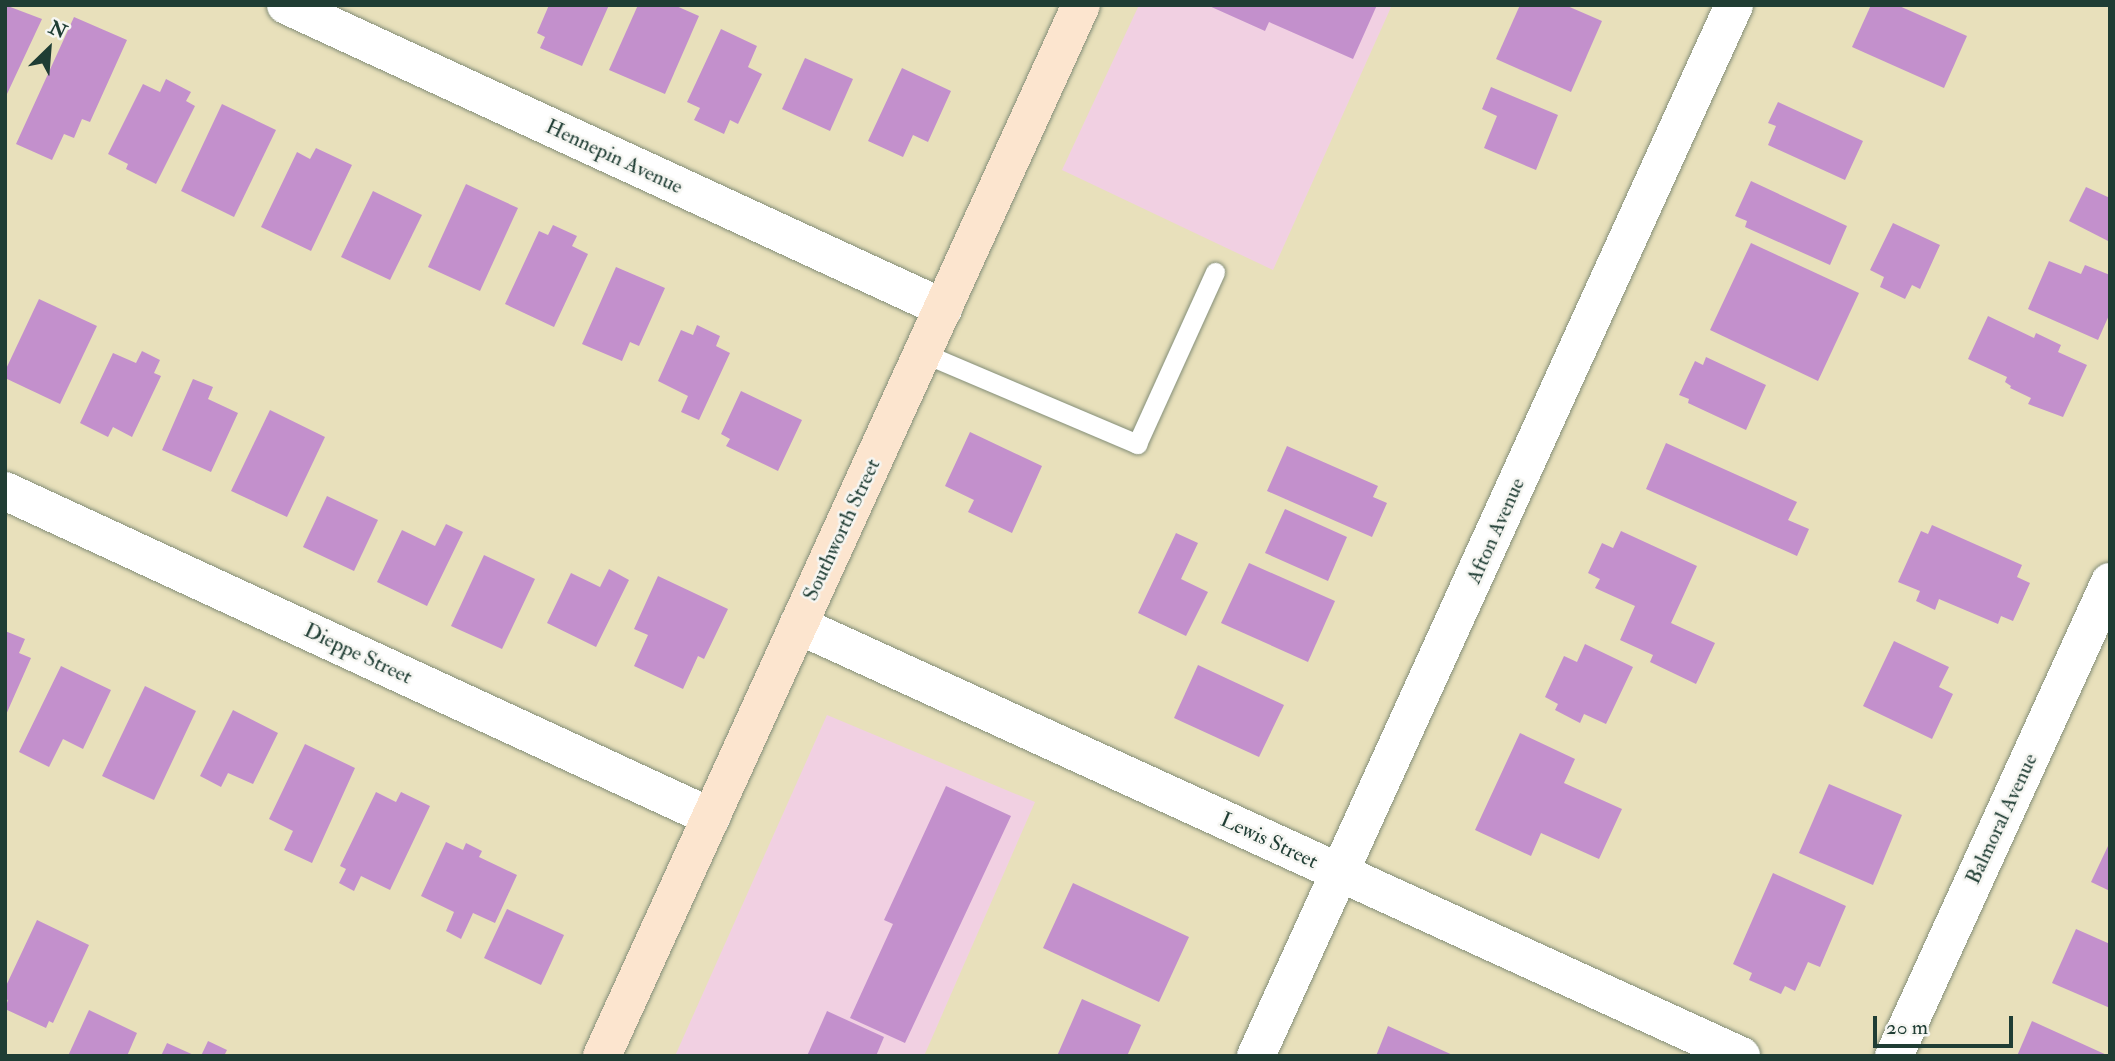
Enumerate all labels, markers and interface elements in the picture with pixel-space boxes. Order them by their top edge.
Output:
north arrow [14,14,84,84]
text: N [45,15,71,44]
street label: Hennepin Avenue [541,114,687,200]
street label: Southworth Street [798,455,886,605]
street label: Afton Avenue [1462,474,1530,588]
street label: Dieppe Street [300,618,416,690]
street label: Balmoral Avenue [1961,750,2043,888]
street label: Lewis Street [1216,807,1322,875]
scale bar [1877,1002,2017,1046]
text: 20 m [1886,1014,1928,1041]

